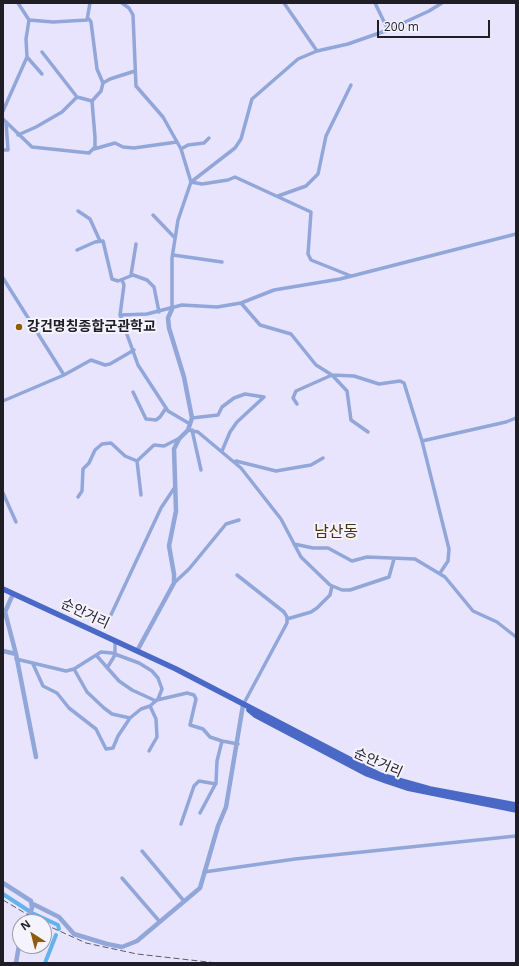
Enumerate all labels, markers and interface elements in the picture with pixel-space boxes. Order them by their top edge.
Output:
scale bar [379,12,492,38]
text: 200 m [384,18,419,35]
place label: 강건명칭종합군관학교 [27,319,156,335]
marker: 강건명칭종합군관학교 [14,322,24,332]
district label: 남산동 [314,522,358,542]
street label: 순안거리 [58,596,112,632]
street label: 순안거리 [351,745,405,781]
north arrow [12,914,52,954]
text: N [17,916,33,933]

